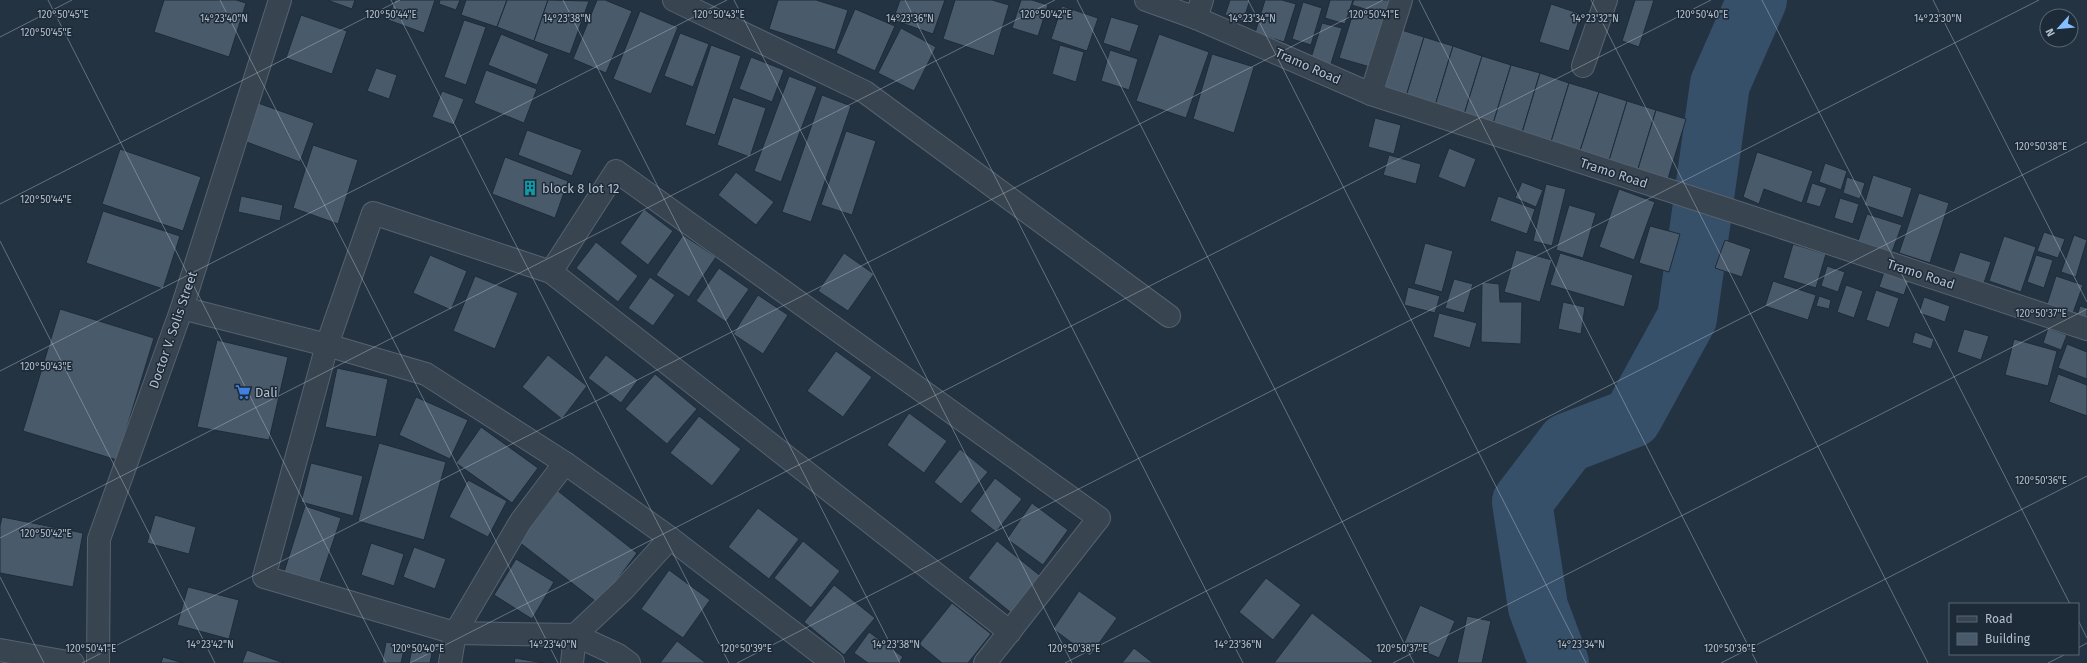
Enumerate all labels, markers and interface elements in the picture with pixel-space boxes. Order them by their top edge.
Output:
north arrow [2039,8,2079,48]
text: 120°50'45"E [37,9,89,21]
text: 120°50'44"E [365,9,417,21]
text: 120°50'43"E [693,9,745,21]
text: 120°50'42"E [1020,9,1072,21]
text: 120°50'41"E [1349,9,1399,21]
text: 120°50'40"E [1676,9,1728,21]
text: 14°23'40"N [200,13,248,25]
text: 14°23'38"N [543,13,591,25]
text: 14°23'36"N [886,13,934,25]
text: 14°23'34"N [1228,13,1276,25]
text: 14°23'32"N [1571,13,1619,25]
text: 14°23'30"N [1914,13,1962,25]
text: N [2043,26,2058,39]
text: 120°50'45"E [20,27,72,39]
street label: Tramo Road [1273,45,1343,87]
text: 120°50'38"E [2015,141,2067,153]
street label: Tramo Road [1578,155,1650,191]
building icon: block 8 lot 12 [521,179,539,197]
place label: block 8 lot 12 [542,181,620,196]
text: 120°50'44"E [20,194,72,206]
street label: Tramo Road [1885,256,1957,292]
street label: Doctor V. Solis Street [146,269,200,391]
text: 120°50'37"E [2015,308,2067,320]
text: 120°50'43"E [20,361,72,373]
supermarket icon: Dali [234,383,252,401]
place label: Dali [255,385,278,400]
text: 120°50'36"E [2015,475,2067,487]
text: 120°50'42"E [20,528,72,540]
legend [1949,603,2079,655]
text: Road [1985,612,2013,626]
text: Building [1985,632,2031,646]
text: 14°23'42"N [186,639,234,651]
text: 14°23'40"N [529,639,577,651]
text: 14°23'38"N [872,639,920,651]
text: 14°23'36"N [1214,639,1262,651]
text: 14°23'34"N [1557,639,1605,651]
text: 120°50'41"E [66,643,116,655]
text: 120°50'40"E [392,643,444,655]
text: 120°50'39"E [720,643,772,655]
text: 120°50'38"E [1048,643,1100,655]
text: 120°50'37"E [1376,643,1428,655]
text: 120°50'36"E [1704,643,1756,655]

